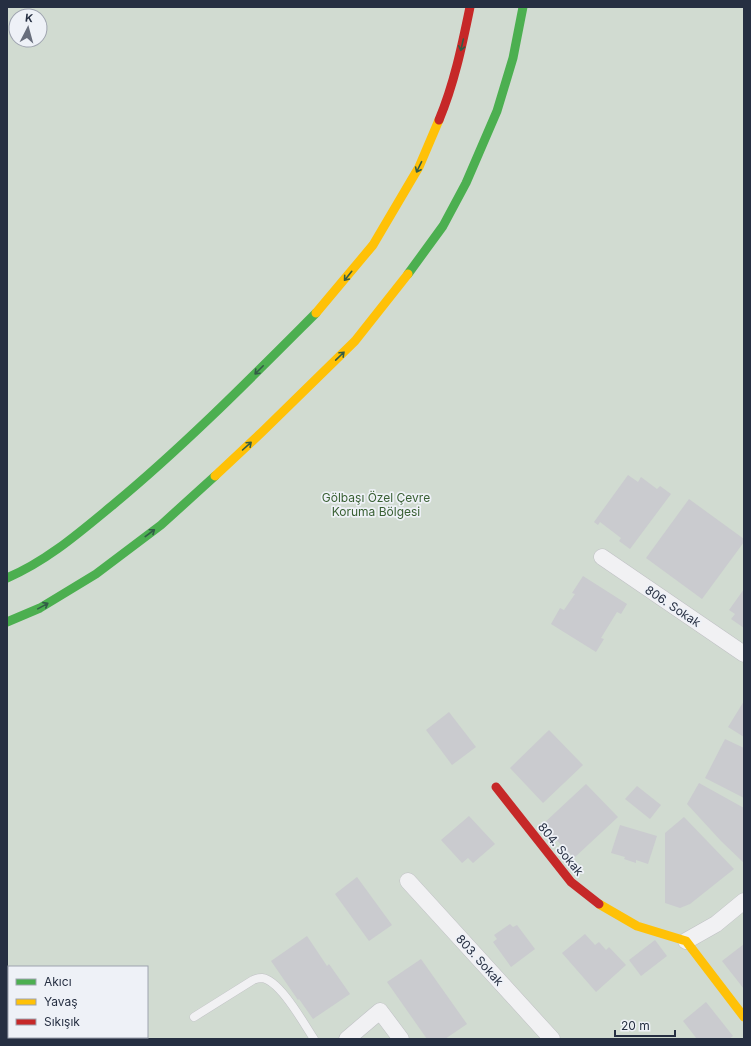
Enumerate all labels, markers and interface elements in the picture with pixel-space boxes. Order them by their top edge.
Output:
north arrow [8,8,48,48]
text: K [24,11,34,25]
one-way arrow [458,38,466,51]
one-way arrow [415,161,422,173]
one-way arrow [343,270,352,281]
one-way arrow [335,351,345,361]
one-way arrow [254,365,264,375]
one-way arrow [241,442,252,451]
park label: Gölbaşı Özel Çevre Koruma Bölgesi [322,490,430,519]
one-way arrow [144,529,155,537]
street label: 806. Sokak [642,582,704,630]
one-way arrow [37,602,49,610]
street label: 804. Sokak [535,819,587,879]
street label: 803. Sokak [453,931,507,989]
legend [8,966,148,1038]
text: Akıcı [44,974,72,989]
text: Yavaş [44,994,78,1009]
scale bar [615,1012,675,1038]
text: Sıkışık [44,1014,80,1029]
text: 20 m [621,1018,650,1033]

